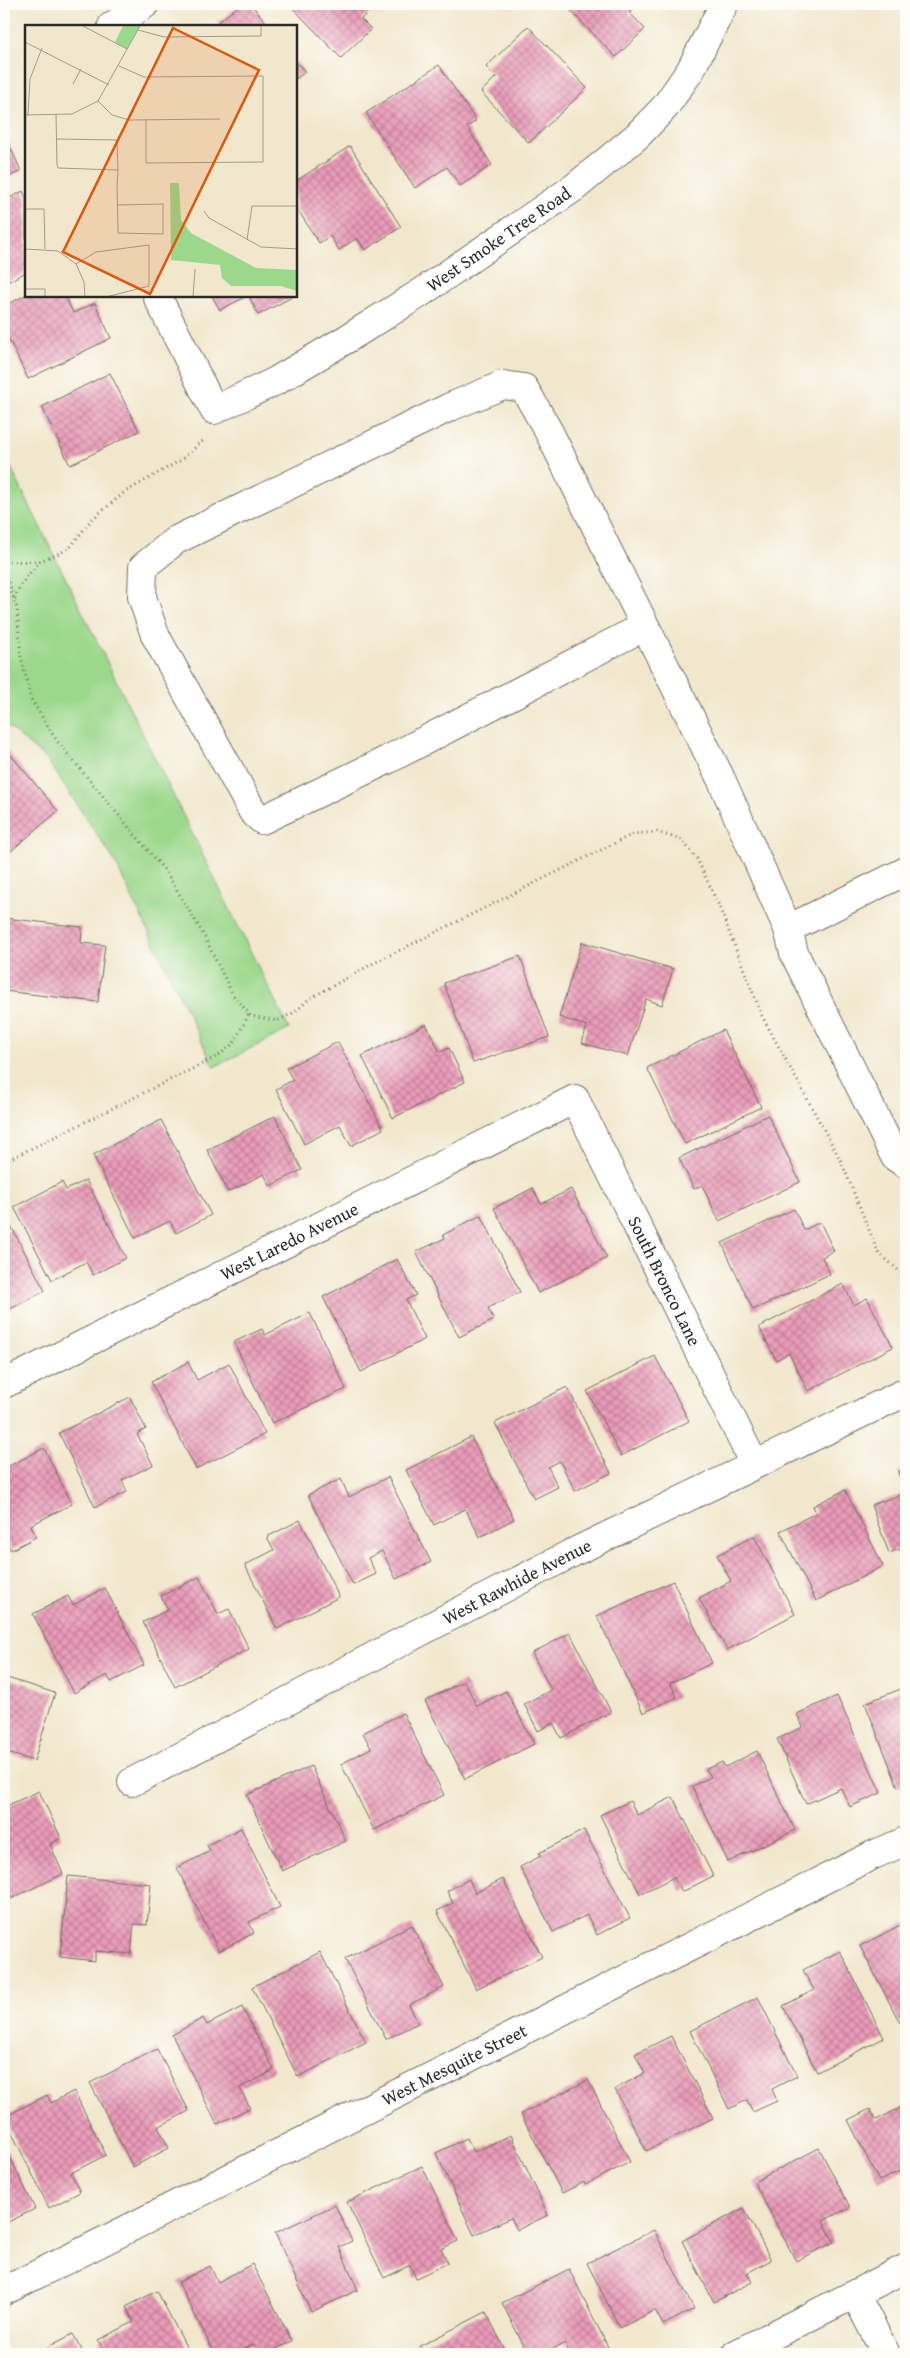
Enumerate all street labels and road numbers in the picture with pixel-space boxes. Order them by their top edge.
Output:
street label: West Smoke Tree Road [421,179,577,298]
street label: West Laredo Avenue [215,1195,363,1287]
street label: South Bronco Lane [621,1211,708,1351]
street label: West Rawhide Avenue [438,1532,596,1631]
street label: West Mesquite Street [377,2016,532,2112]

